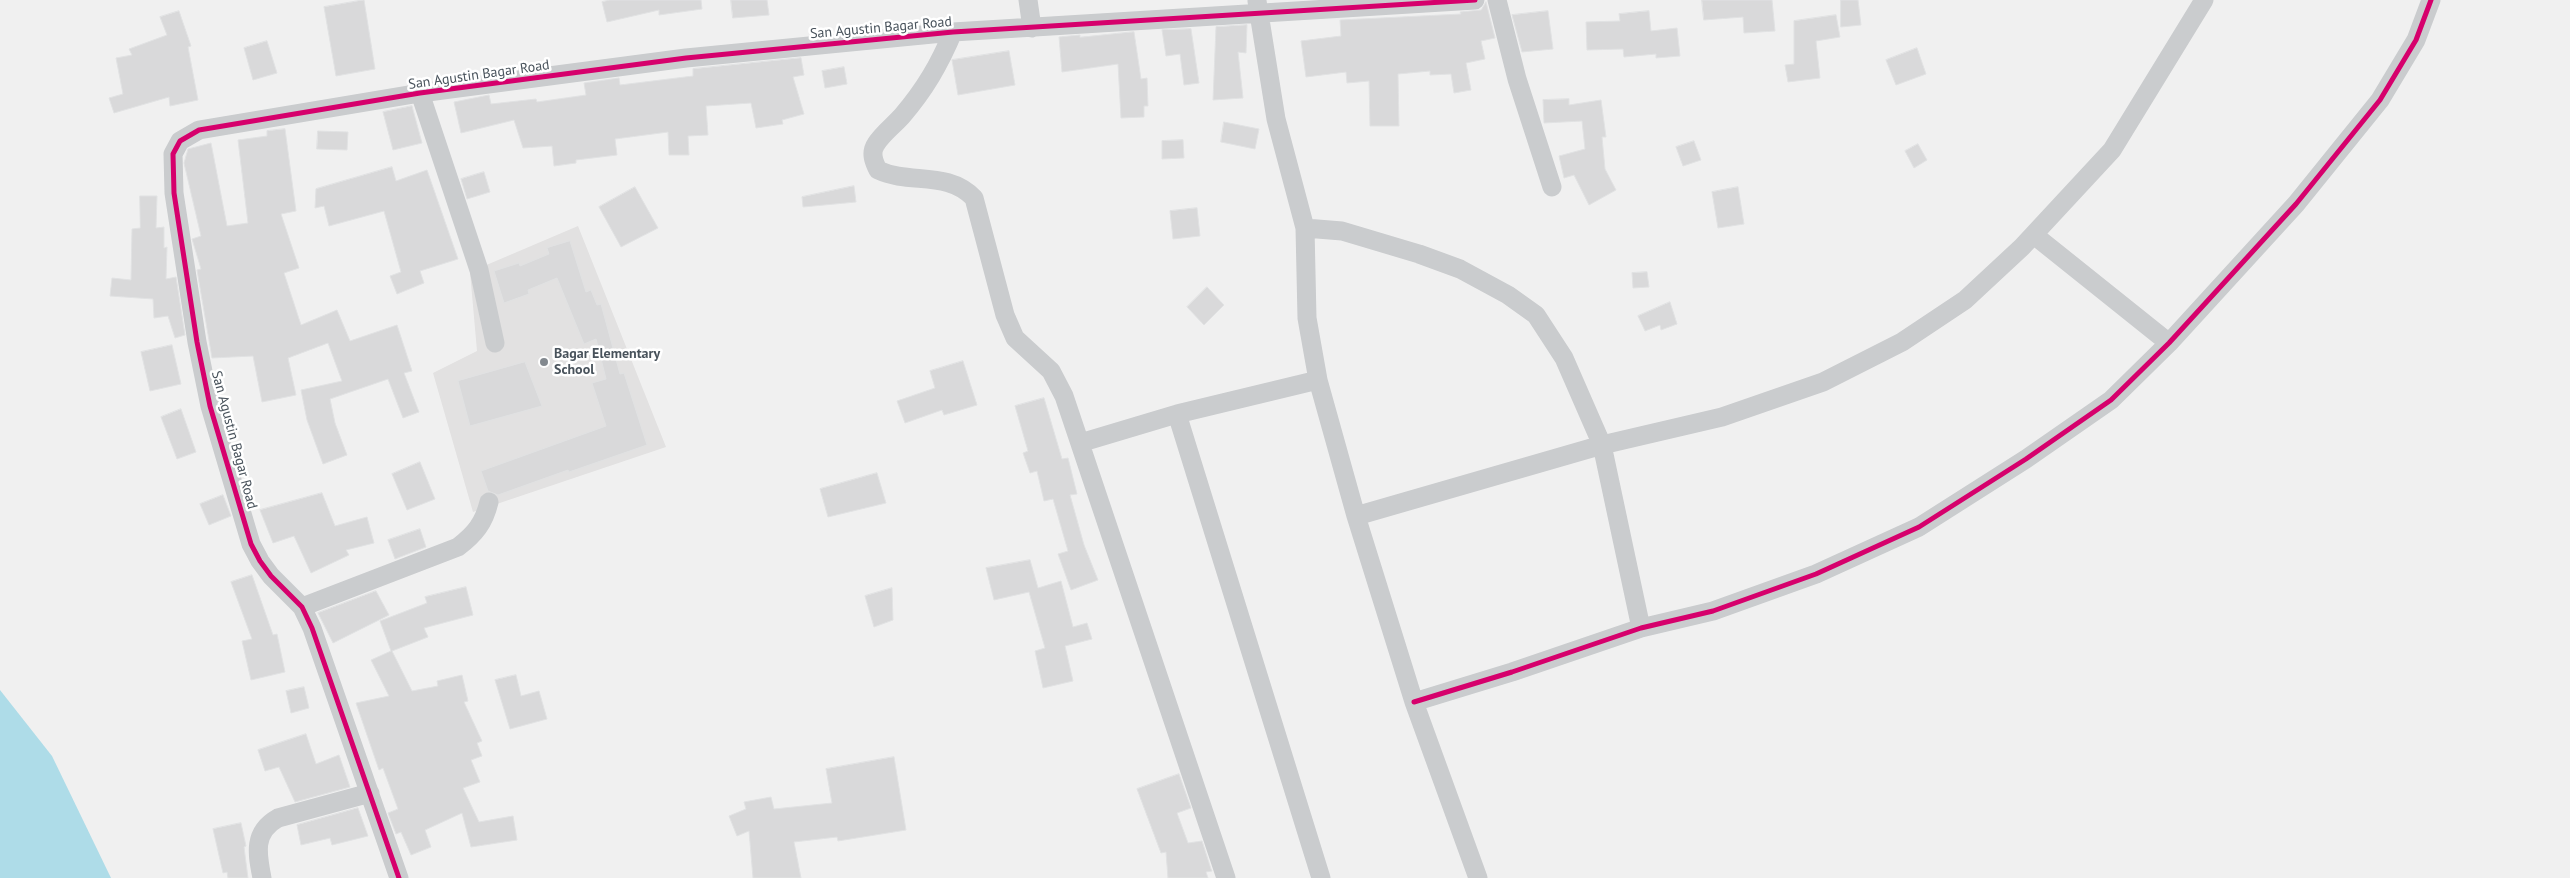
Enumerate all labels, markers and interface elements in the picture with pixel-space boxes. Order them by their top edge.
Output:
street label: San Agustin Bagar Road [809,13,953,43]
street label: San Agustin Bagar Road [407,57,551,93]
place label: Bagar Elementary School [554,346,660,378]
marker: Bagar Elementary School [538,356,550,368]
street label: San Agustin Bagar Road [207,369,261,511]

